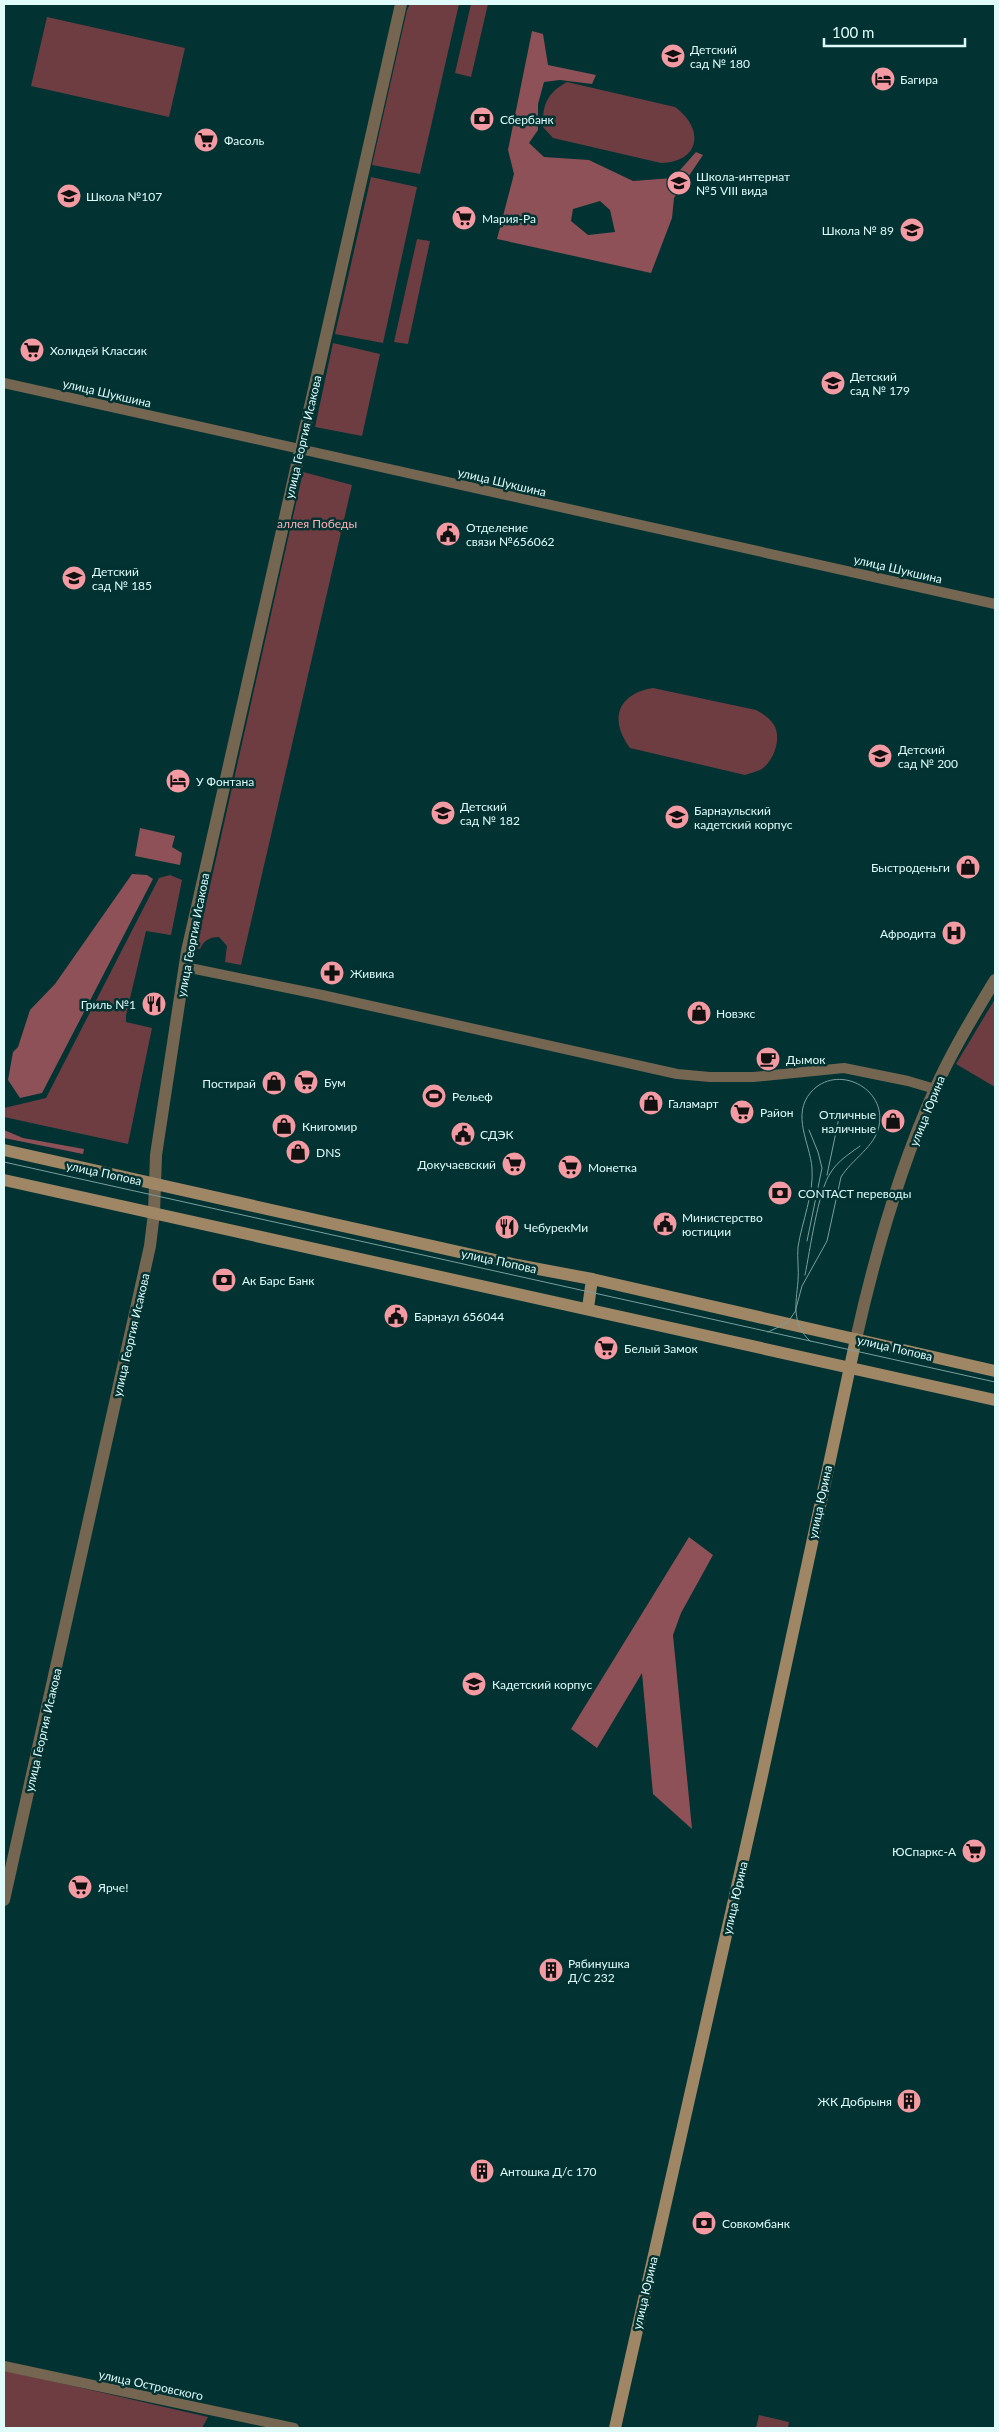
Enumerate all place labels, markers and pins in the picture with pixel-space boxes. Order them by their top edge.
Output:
place label: Детский сад № 180 [690,42,750,71]
school or university icon: Детский сад № 180 [660,43,686,69]
hotel icon: Багира [870,66,896,92]
place label: Багира [900,72,938,87]
bank icon: Сбербанк [469,106,495,132]
place label: Сбербанк [500,112,555,127]
supermarket icon: Фасоль [193,127,219,153]
place label: Фасоль [224,133,264,148]
place label: Школа-интернат №5 VIII вида [696,169,790,198]
school or university icon: Школа-интернат №5 VIII вида [666,170,692,196]
school or university icon: Школа №107 [56,183,82,209]
place label: Школа №107 [86,189,162,204]
supermarket icon: Мария-Ра [451,205,477,231]
place label: Мария-Ра [482,211,536,226]
school or university icon: Школа № 89 [899,217,925,243]
place label: Школа № 89 [822,223,894,238]
supermarket icon: Холидей Классик [19,337,45,363]
place label: Холидей Классик [50,343,148,358]
place label: Детский сад № 179 [850,369,910,398]
school or university icon: Детский сад № 179 [820,370,846,396]
place label: Отделение связи №656062 [466,520,555,549]
public building icon: Отделение связи №656062 [435,521,461,547]
place label: Детский сад № 185 [92,564,152,593]
school or university icon: Детский сад № 185 [61,565,87,591]
place label: Детский сад № 200 [898,742,958,771]
school or university icon: Детский сад № 200 [867,743,893,769]
hotel icon: У Фонтана [165,768,191,794]
place label: У Фонтана [196,774,254,789]
place label: Детский сад № 182 [460,799,520,828]
school or university icon: Детский сад № 182 [430,800,456,826]
place label: Барнаульский кадетский корпус [694,803,793,832]
school or university icon: Барнаульский кадетский корпус [664,804,690,830]
shop icon: Быстроденьги [955,854,981,880]
place label: Быстроденьги [871,860,950,875]
hospital icon: Афродита [941,920,967,946]
place label: Афродита [880,926,936,941]
pharmacy icon: Живика [319,960,345,986]
place label: Живика [350,966,394,981]
restaurant icon: Гриль №1 [141,991,167,1017]
place label: Гриль №1 [81,997,136,1012]
shop icon: Новэкс [686,1000,712,1026]
place label: Новэкс [716,1006,755,1021]
cafe icon: Дымок [755,1046,781,1072]
place label: Дымок [786,1052,826,1067]
supermarket icon: Бум [293,1069,319,1095]
shop icon: Постирай [261,1070,287,1096]
place label: Бум [324,1075,346,1090]
place label: Постирай [202,1076,256,1091]
sports icon: Рельеф [421,1083,447,1109]
place label: Рельеф [452,1089,493,1104]
shop icon: Галамарт [638,1090,664,1116]
place label: Галамарт [668,1096,719,1111]
supermarket icon: Район [729,1099,755,1125]
place label: Район [760,1105,793,1120]
place label: Отличные наличные [819,1107,876,1136]
shop icon: Отличные наличные [880,1108,906,1134]
shop icon: Книгомир [271,1113,297,1139]
place label: Книгомир [302,1119,357,1134]
public building icon: СДЭК [450,1121,476,1147]
place label: СДЭК [480,1127,514,1142]
shop icon: DNS [285,1139,311,1165]
place label: DNS [316,1145,341,1160]
supermarket icon: Докучаевский [501,1151,527,1177]
supermarket icon: Монетка [557,1154,583,1180]
place label: Докучаевский [418,1157,496,1172]
place label: Монетка [588,1160,637,1175]
bank icon: CONTACT переводы [767,1180,793,1206]
place label: CONTACT переводы [798,1186,911,1201]
place label: Министерство юстиции [682,1210,763,1239]
public building icon: Министерство юстиции [652,1211,678,1237]
restaurant icon: ЧебурекМи [494,1214,520,1240]
place label: ЧебурекМи [524,1220,588,1235]
bank icon: Ак Барс Банк [211,1267,237,1293]
place label: Ак Барс Банк [242,1273,315,1288]
public building icon: Барнаул 656044 [383,1303,409,1329]
place label: Барнаул 656044 [414,1309,504,1324]
supermarket icon: Белый Замок [593,1335,619,1361]
place label: Белый Замок [624,1341,698,1356]
school or university icon: Кадетский корпус [461,1671,487,1697]
place label: Кадетский корпус [492,1677,592,1692]
supermarket icon: ЮСпаркс-А [961,1838,987,1864]
place label: ЮСпаркс-А [892,1844,957,1859]
supermarket icon: Ярче! [67,1874,93,1900]
place label: Ярче! [97,1880,128,1895]
place label: Рябинушка Д/С 232 [568,1956,630,1985]
building icon: Рябинушка Д/С 232 [538,1957,564,1983]
building icon: ЖК Добрыня [896,2088,922,2114]
place label: ЖК Добрыня [817,2094,892,2109]
building icon: Антошка Д/с 170 [469,2158,495,2184]
place label: Антошка Д/с 170 [500,2164,597,2179]
bank icon: Совкомбанк [691,2210,717,2236]
place label: Совкомбанк [722,2216,791,2231]

